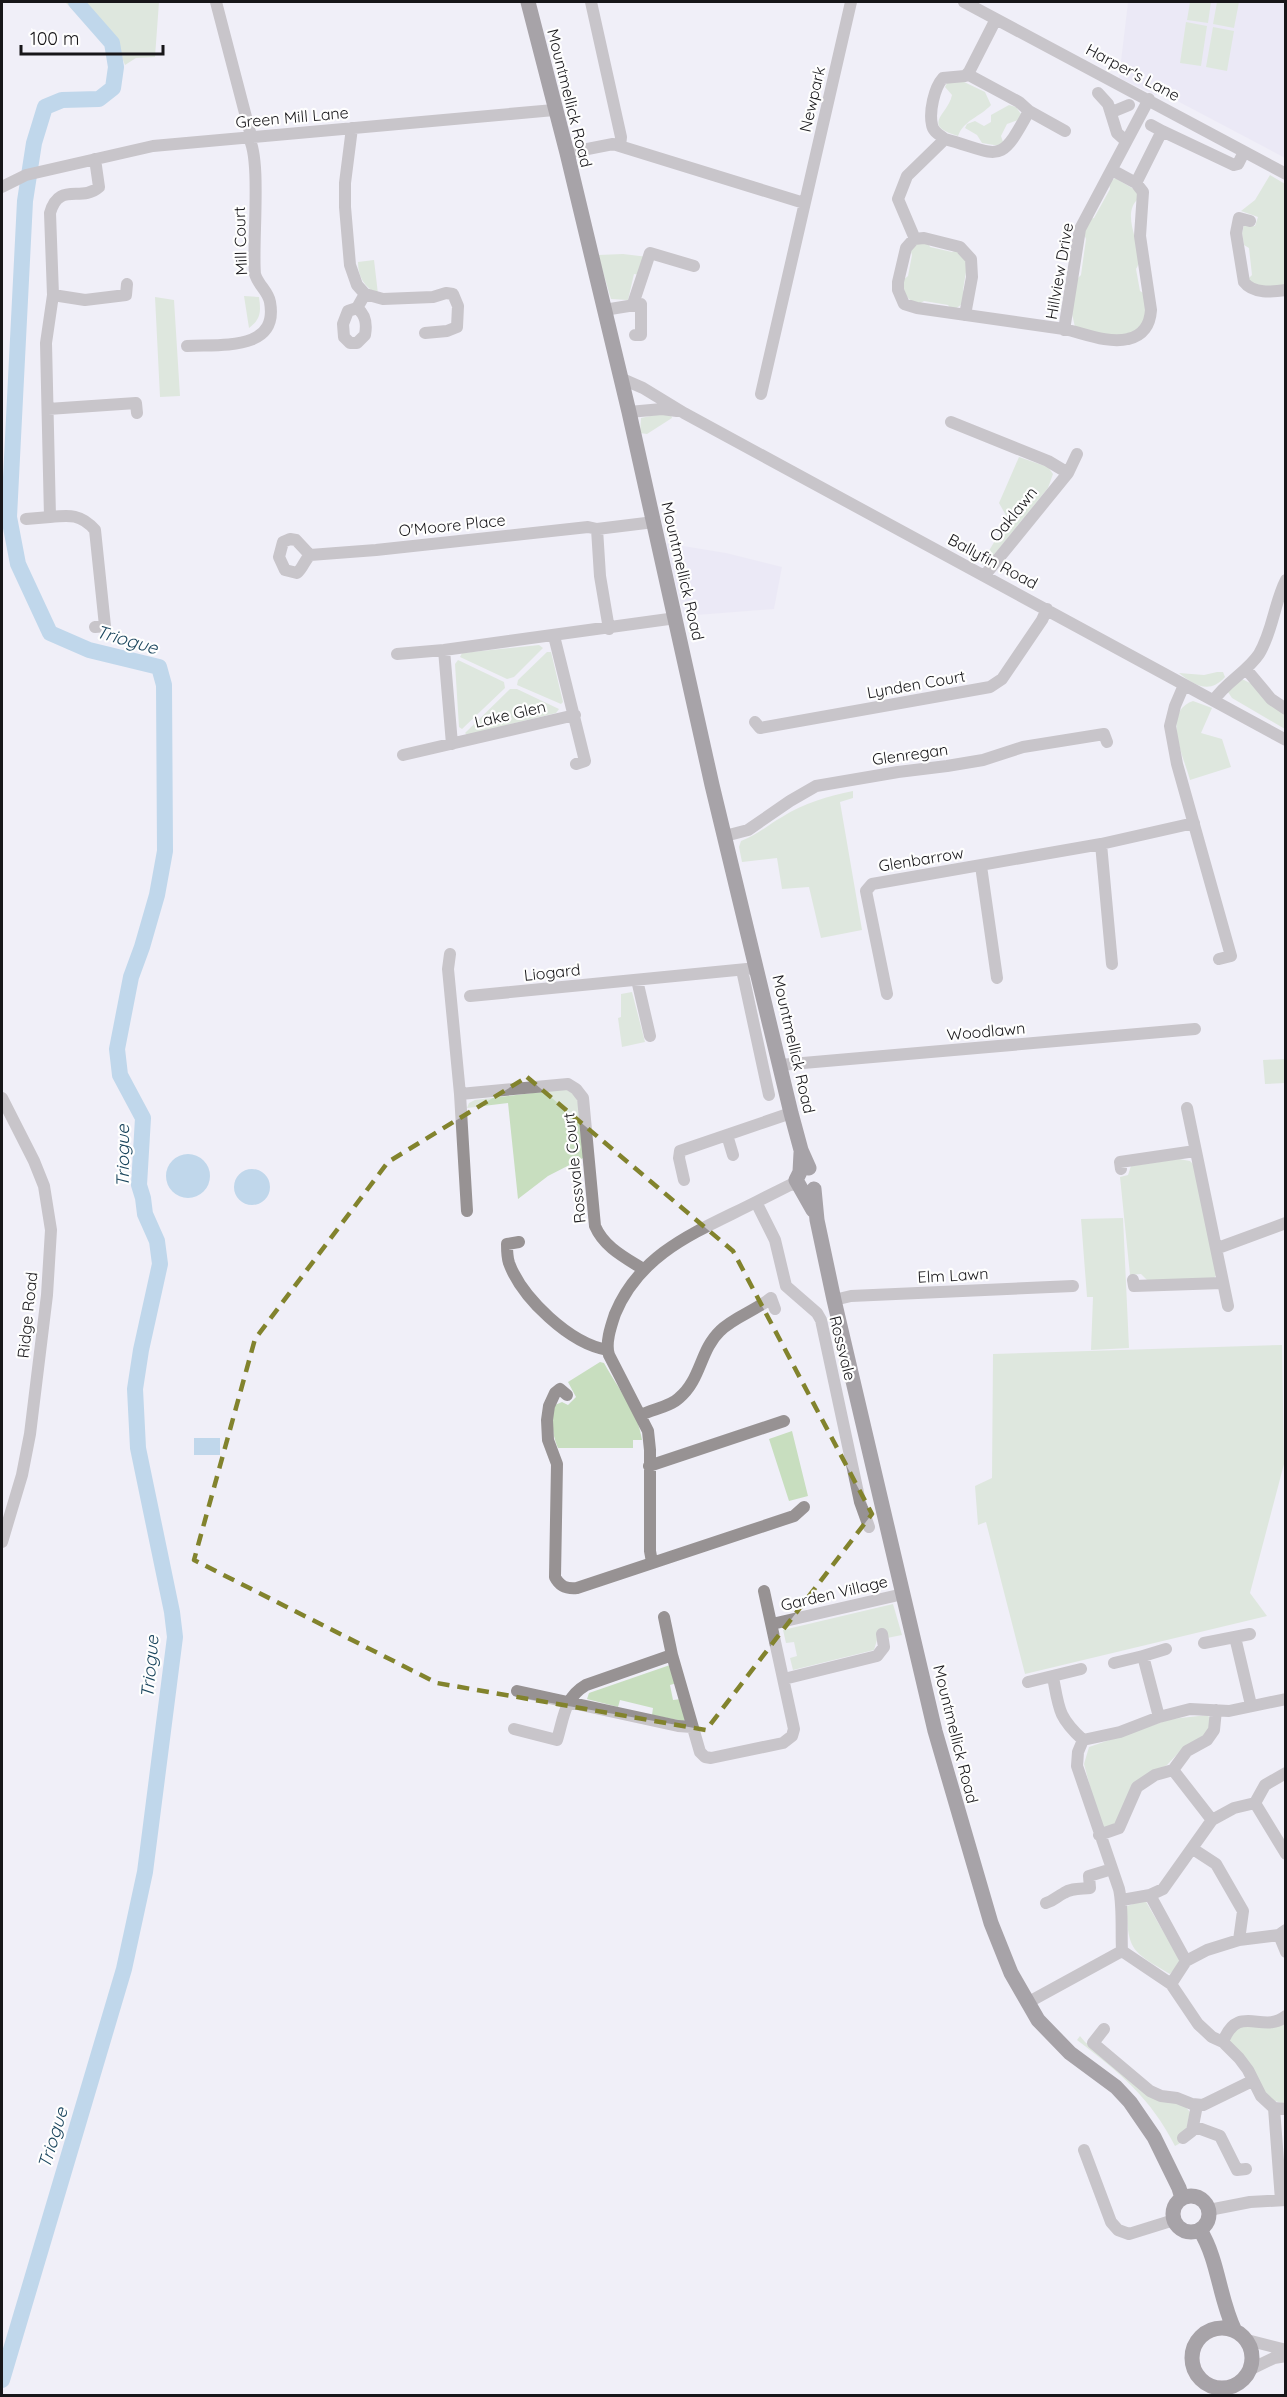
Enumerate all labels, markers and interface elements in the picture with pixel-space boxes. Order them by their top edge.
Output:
scale bar [21,18,164,56]
text: 100 m [30,27,79,50]
street label: Mountmellick Road [543,27,597,169]
street label: Harper's Lane [1083,39,1183,105]
street label: Newpark [795,64,829,134]
street label: Green Mill Lane [235,102,349,132]
street label: Mill Court [229,206,251,276]
street label: Hillview Drive [1041,221,1077,321]
street label: Oaklawn [985,482,1041,546]
street label: Mountmellick Road [657,500,709,642]
street label: O'Moore Place [398,509,506,541]
street label: Ballyfin Road [945,529,1041,593]
water label: Triogue [94,620,161,659]
street label: Lynden Court [865,665,967,703]
street label: Lake Glen [472,696,548,732]
street label: Glenregan [871,739,949,769]
street label: Glenbarrow [877,842,965,876]
street label: Liogard [523,959,581,985]
street label: Mountmellick Road [768,973,820,1115]
street label: Woodlawn [946,1018,1026,1044]
street label: Rossvale Court [558,1112,590,1224]
water label: Triogue [111,1124,134,1187]
street label: Elm Lawn [917,1263,989,1287]
street label: Ridge Road [13,1271,41,1359]
street label: Rossvale [825,1314,861,1382]
street label: Garden Village [779,1571,889,1615]
water label: Triogue [135,1634,164,1699]
street label: Mountmellick Road [929,1663,983,1805]
water label: Triogue [32,2104,73,2171]

